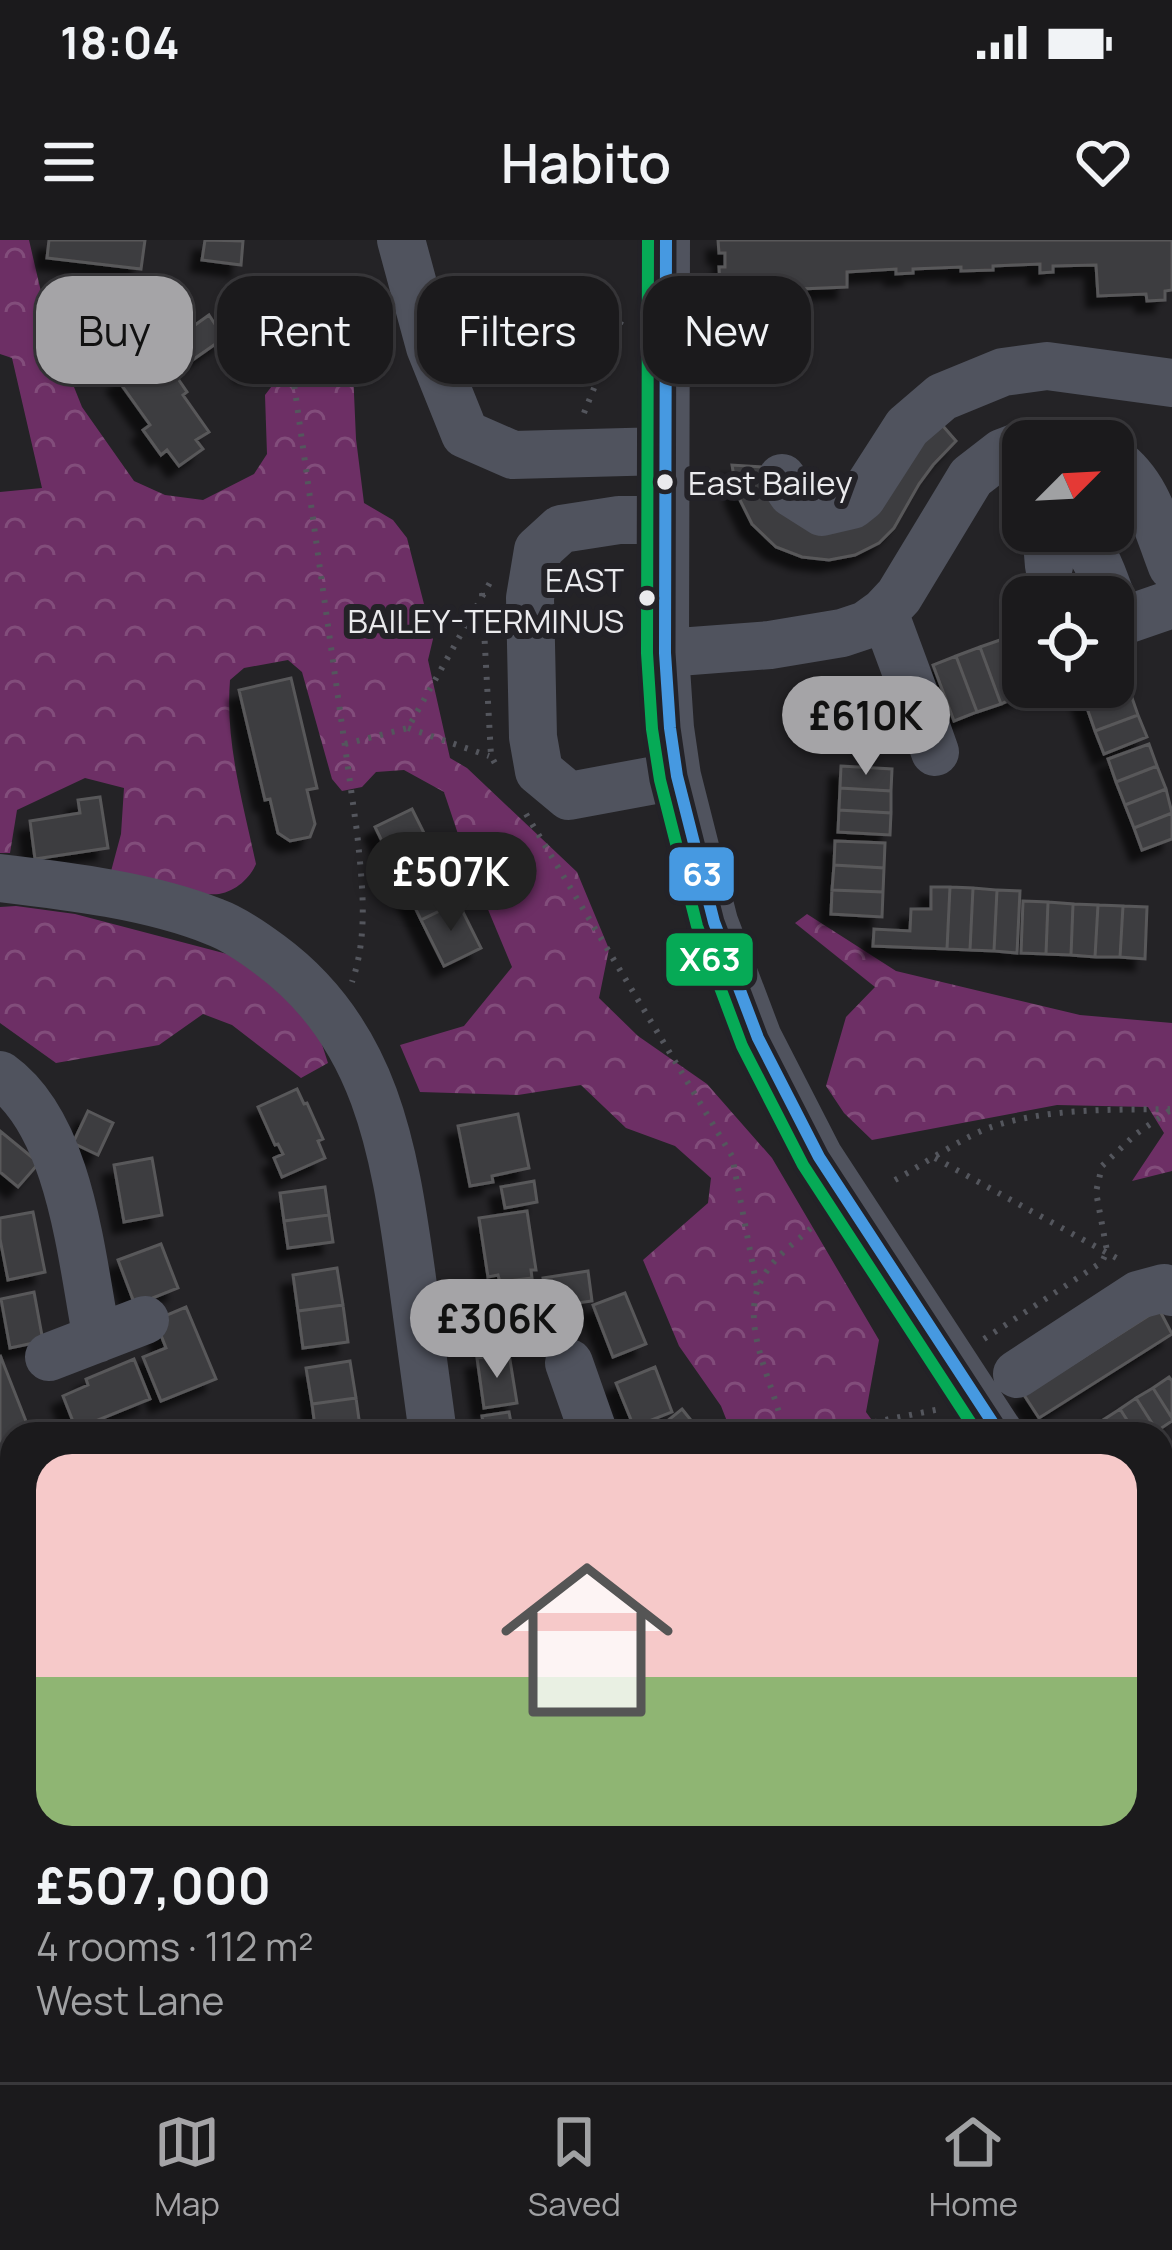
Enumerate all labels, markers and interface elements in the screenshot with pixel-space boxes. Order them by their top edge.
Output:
text: 18:04 [60,11,180,73]
text: Habito [501,125,671,199]
icon: menu [36,129,102,195]
icon: heart [1070,129,1136,195]
chip: Buy [36,276,193,384]
chip: Rent [217,276,393,384]
chip: Filters [417,276,619,384]
chip: New [643,276,811,384]
north arrow [1002,420,1134,552]
map controls [1002,420,1134,708]
place label: East Bailey [688,460,853,505]
marker: East Bailey [654,471,676,493]
place label: EAST BAILEY-TERMINUS [347,557,624,643]
button: locate [1002,576,1134,708]
marker: EAST BAILEY-TERMINUS [636,587,658,609]
pin: £610K [782,676,950,778]
text: £610K [809,688,923,742]
pin: £507K [367,832,535,934]
text: £507K [393,844,509,898]
line badge: 63 [667,845,736,903]
text: 63 [682,851,722,896]
line badge: X63 [664,931,755,988]
text: X63 [679,936,741,981]
pin: £306K [413,1279,581,1381]
text: £306K [437,1291,557,1345]
icon: home [479,1532,695,1748]
text: £507,000 [36,1850,271,1919]
text: 4 rooms · 112 m² [36,1919,314,1973]
text: West Lane [36,1973,224,2027]
tab: Map [154,2109,220,2226]
tab: Saved [528,2109,621,2226]
tab: Home [929,2109,1018,2226]

